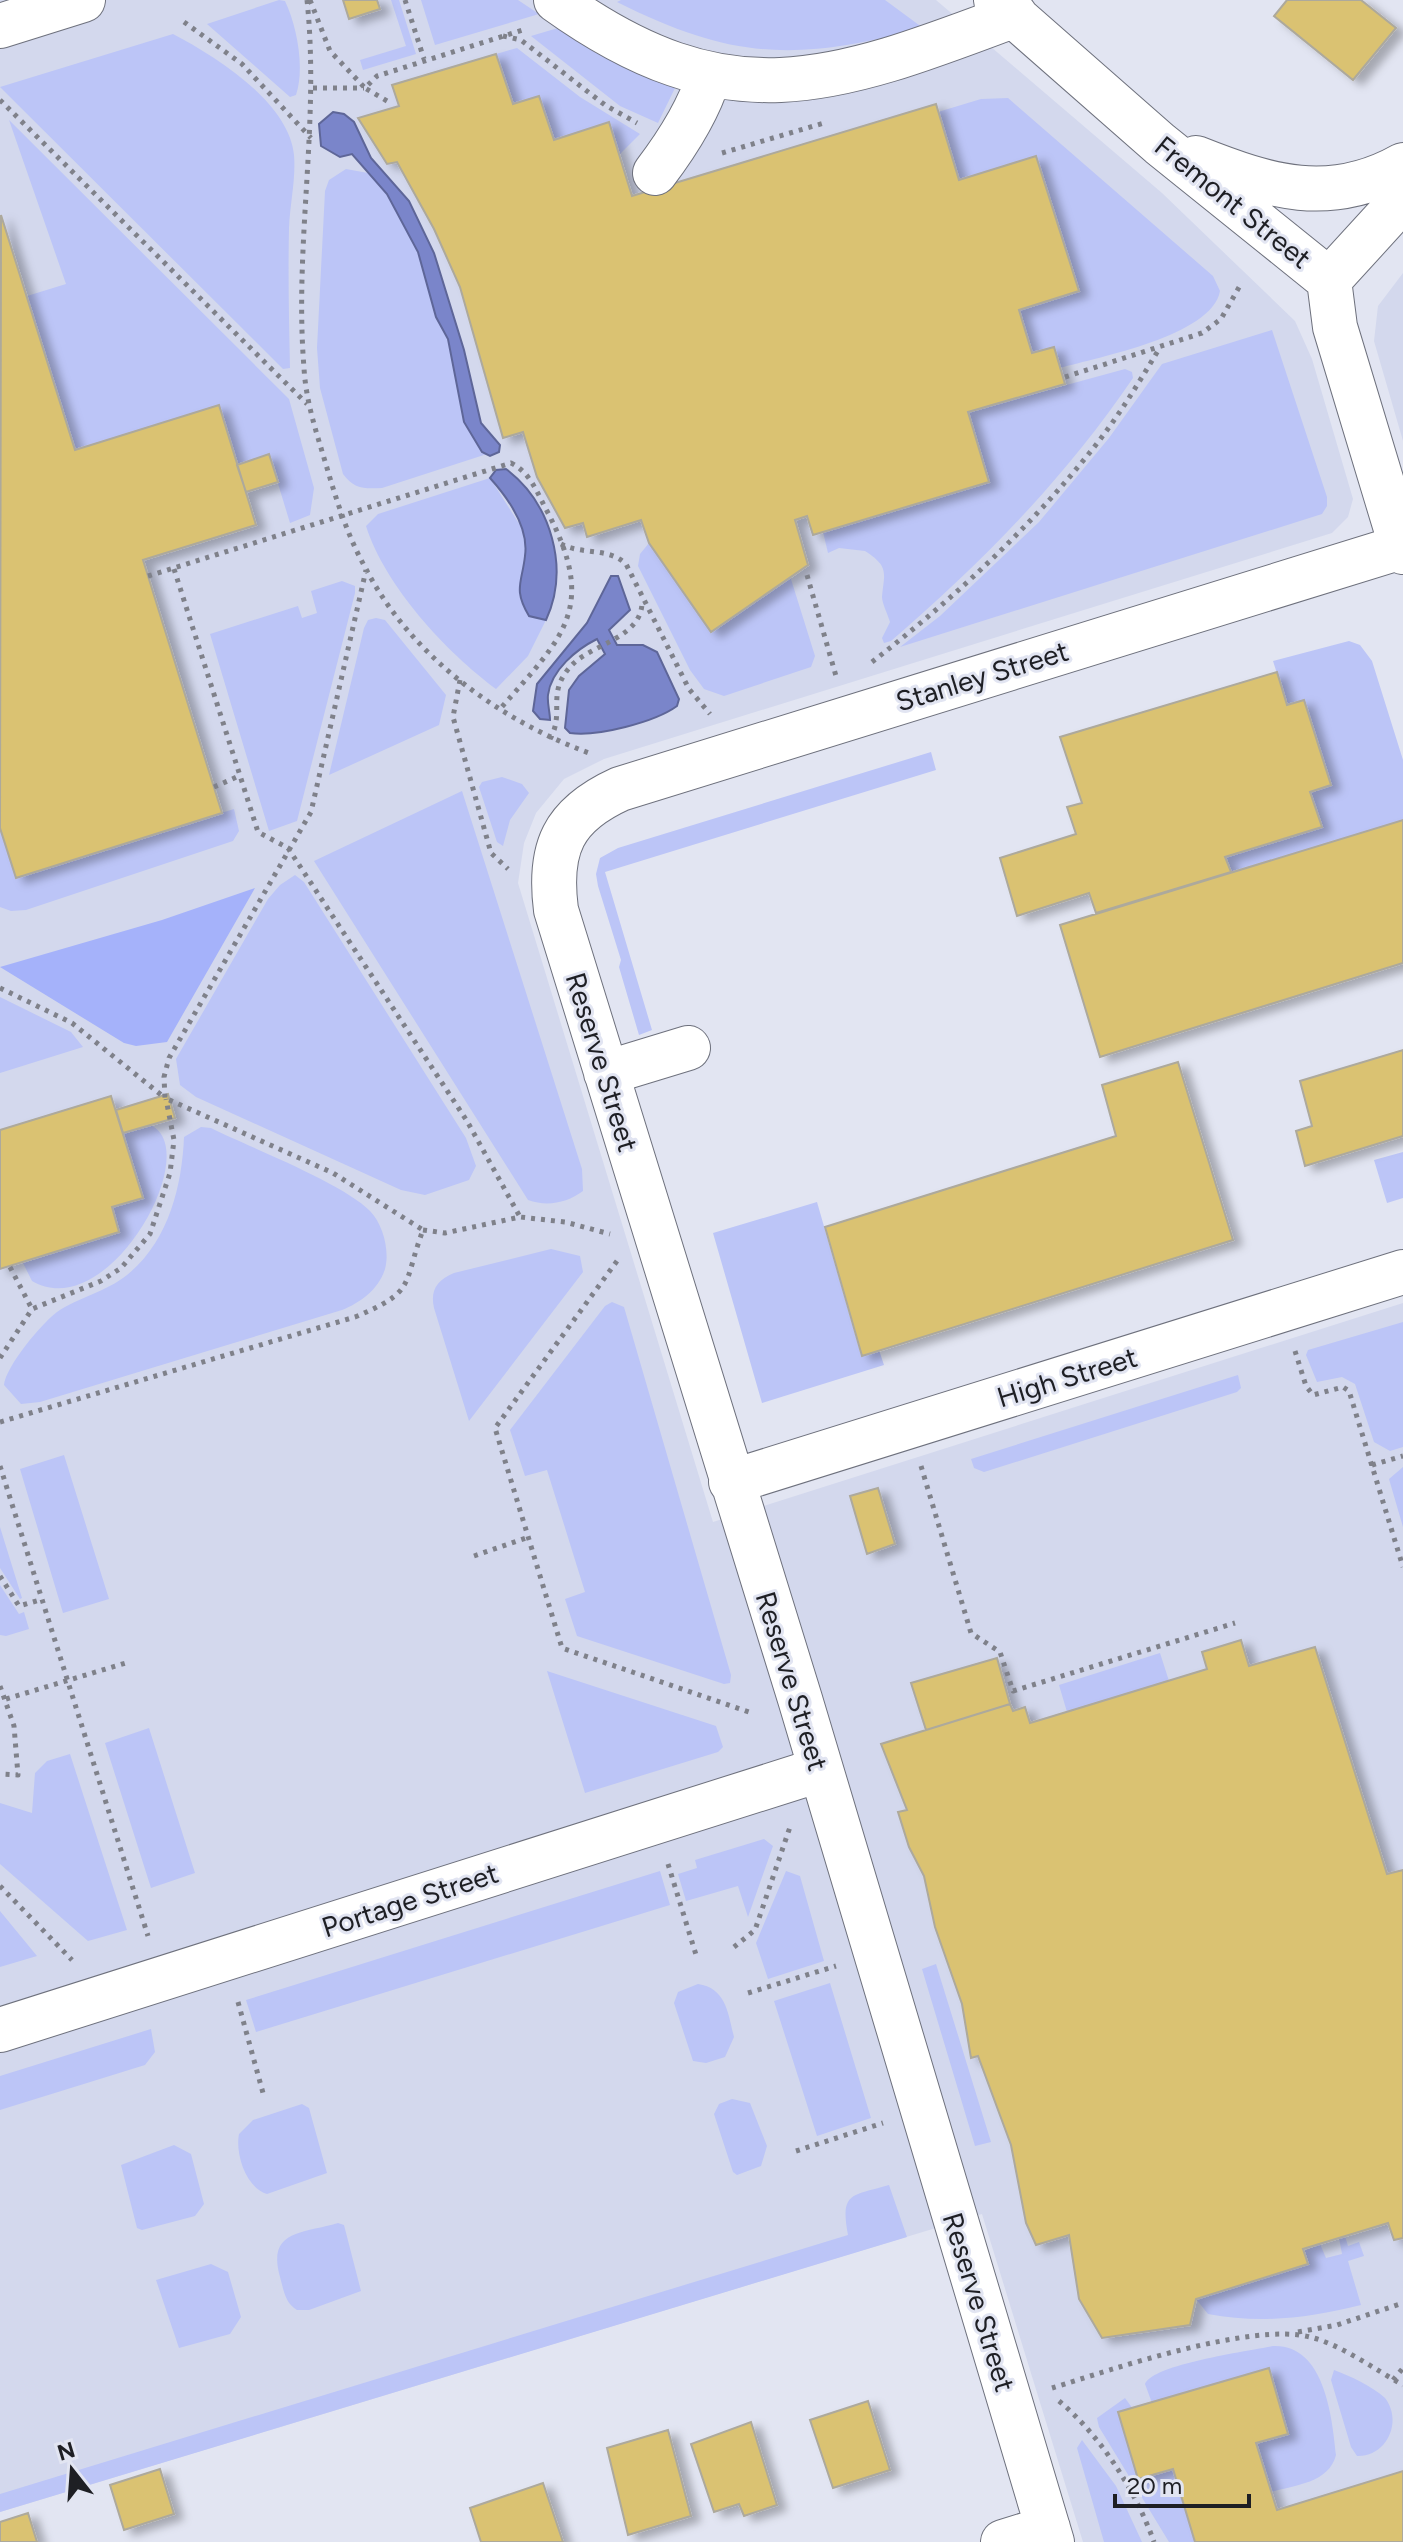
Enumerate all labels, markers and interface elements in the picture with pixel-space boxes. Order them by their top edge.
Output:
street label: Fremont Street [1148,129,1318,275]
street label: Stanley Street [892,634,1072,718]
street label: Reserve Street [559,968,645,1156]
street label: High Street [993,1340,1141,1414]
street label: Reserve Street [749,1587,835,1775]
street label: Portage Street [317,1855,503,1945]
street label: Reserve Street [936,2208,1022,2396]
north arrow [32,2430,112,2510]
text: N [54,2436,78,2467]
scale bar [1115,2458,1249,2508]
text: 20 m [1127,2471,1182,2500]

